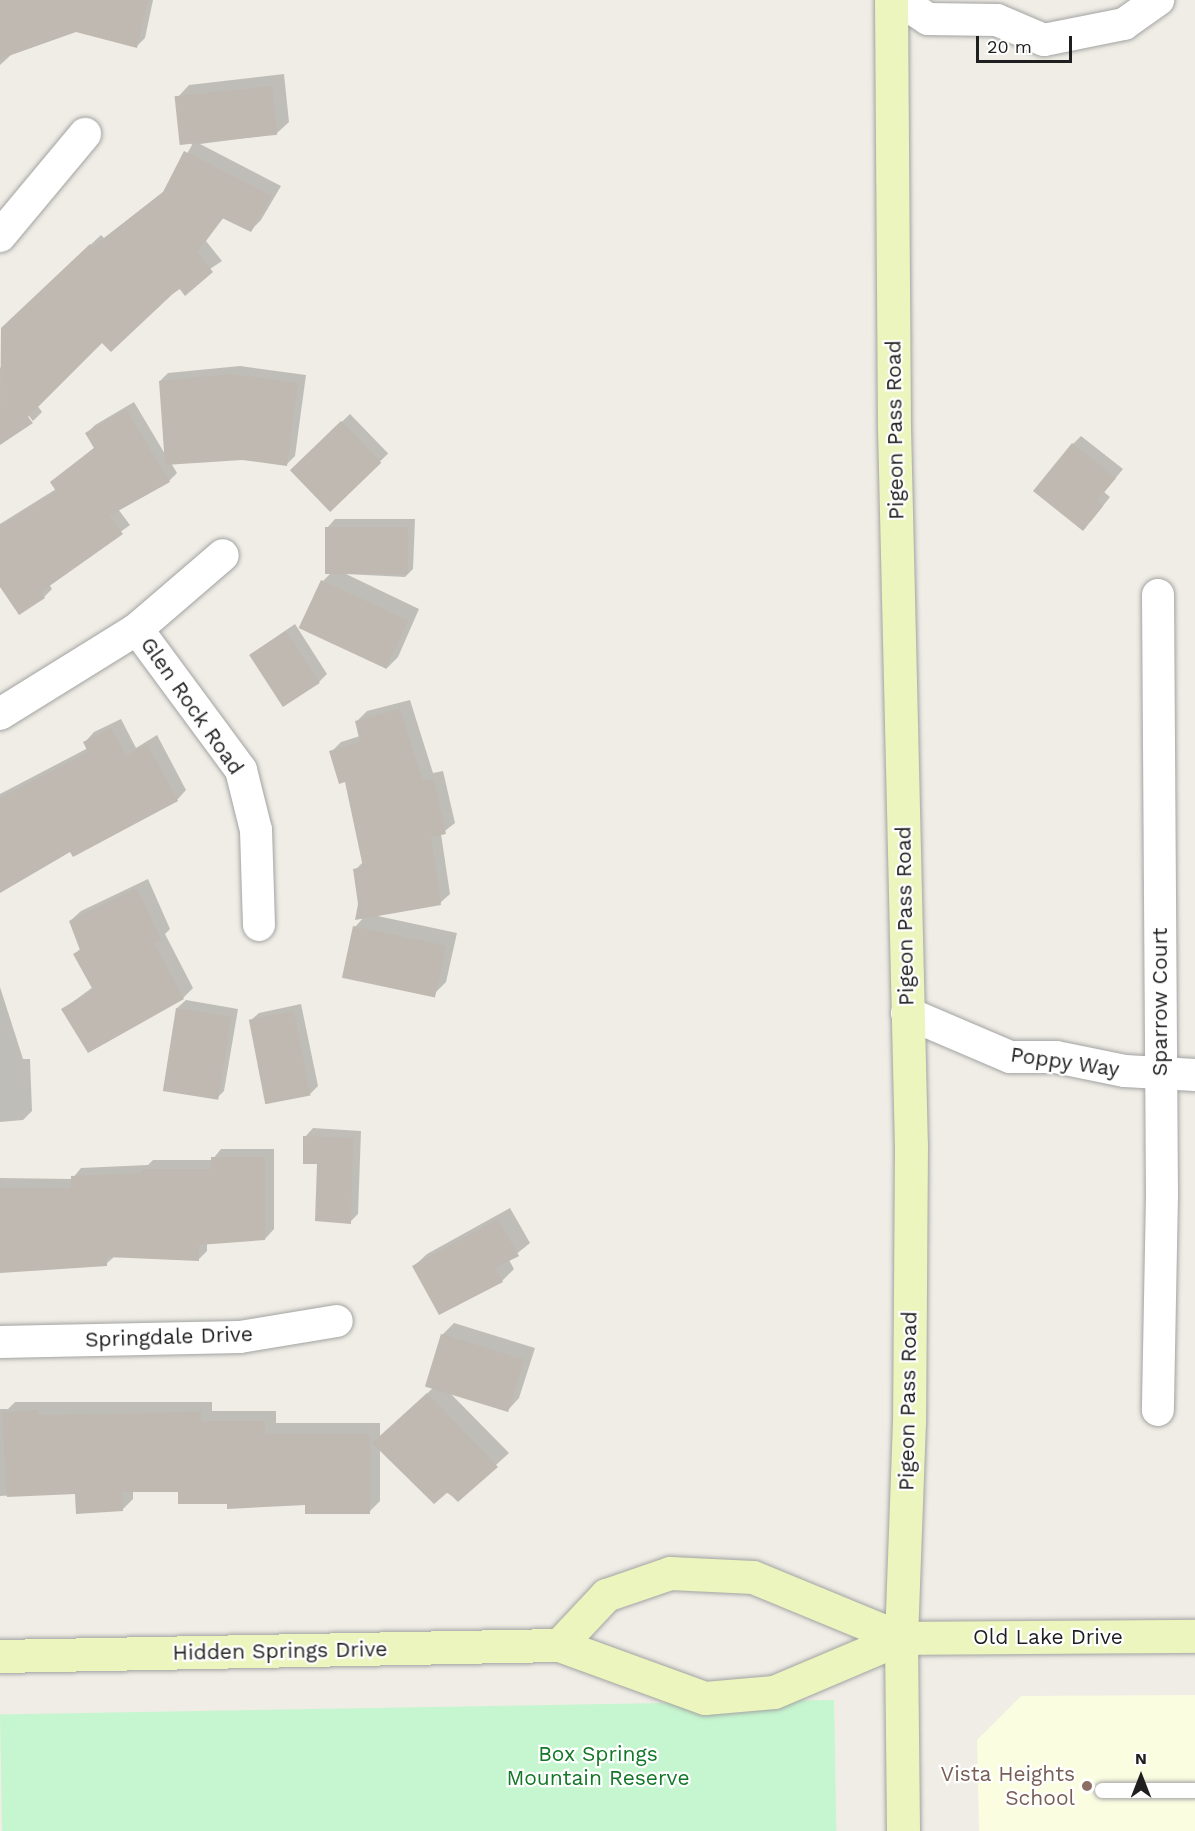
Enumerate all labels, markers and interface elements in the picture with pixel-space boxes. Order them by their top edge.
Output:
scale bar [979,24,1075,62]
text: 20 m [987,36,1032,57]
street label: Pigeon Pass Road [881,340,909,520]
street label: Glen Rock Road [135,632,249,780]
street label: Pigeon Pass Road [891,826,919,1006]
street label: Sparrow Court [1147,928,1173,1076]
street label: Poppy Way [1008,1042,1122,1082]
street label: Pigeon Pass Road [894,1311,922,1491]
street label: Springdale Drive [85,1321,253,1353]
street label: Old Lake Drive [973,1624,1123,1650]
street label: Hidden Springs Drive [172,1637,388,1665]
park label: Box Springs Mountain Reserve [506,1741,690,1791]
north arrow [1111,1747,1171,1807]
text: N [1135,1749,1147,1768]
place label: Vista Heights School [940,1761,1075,1811]
marker: Vista Heights School [1080,1779,1094,1793]

